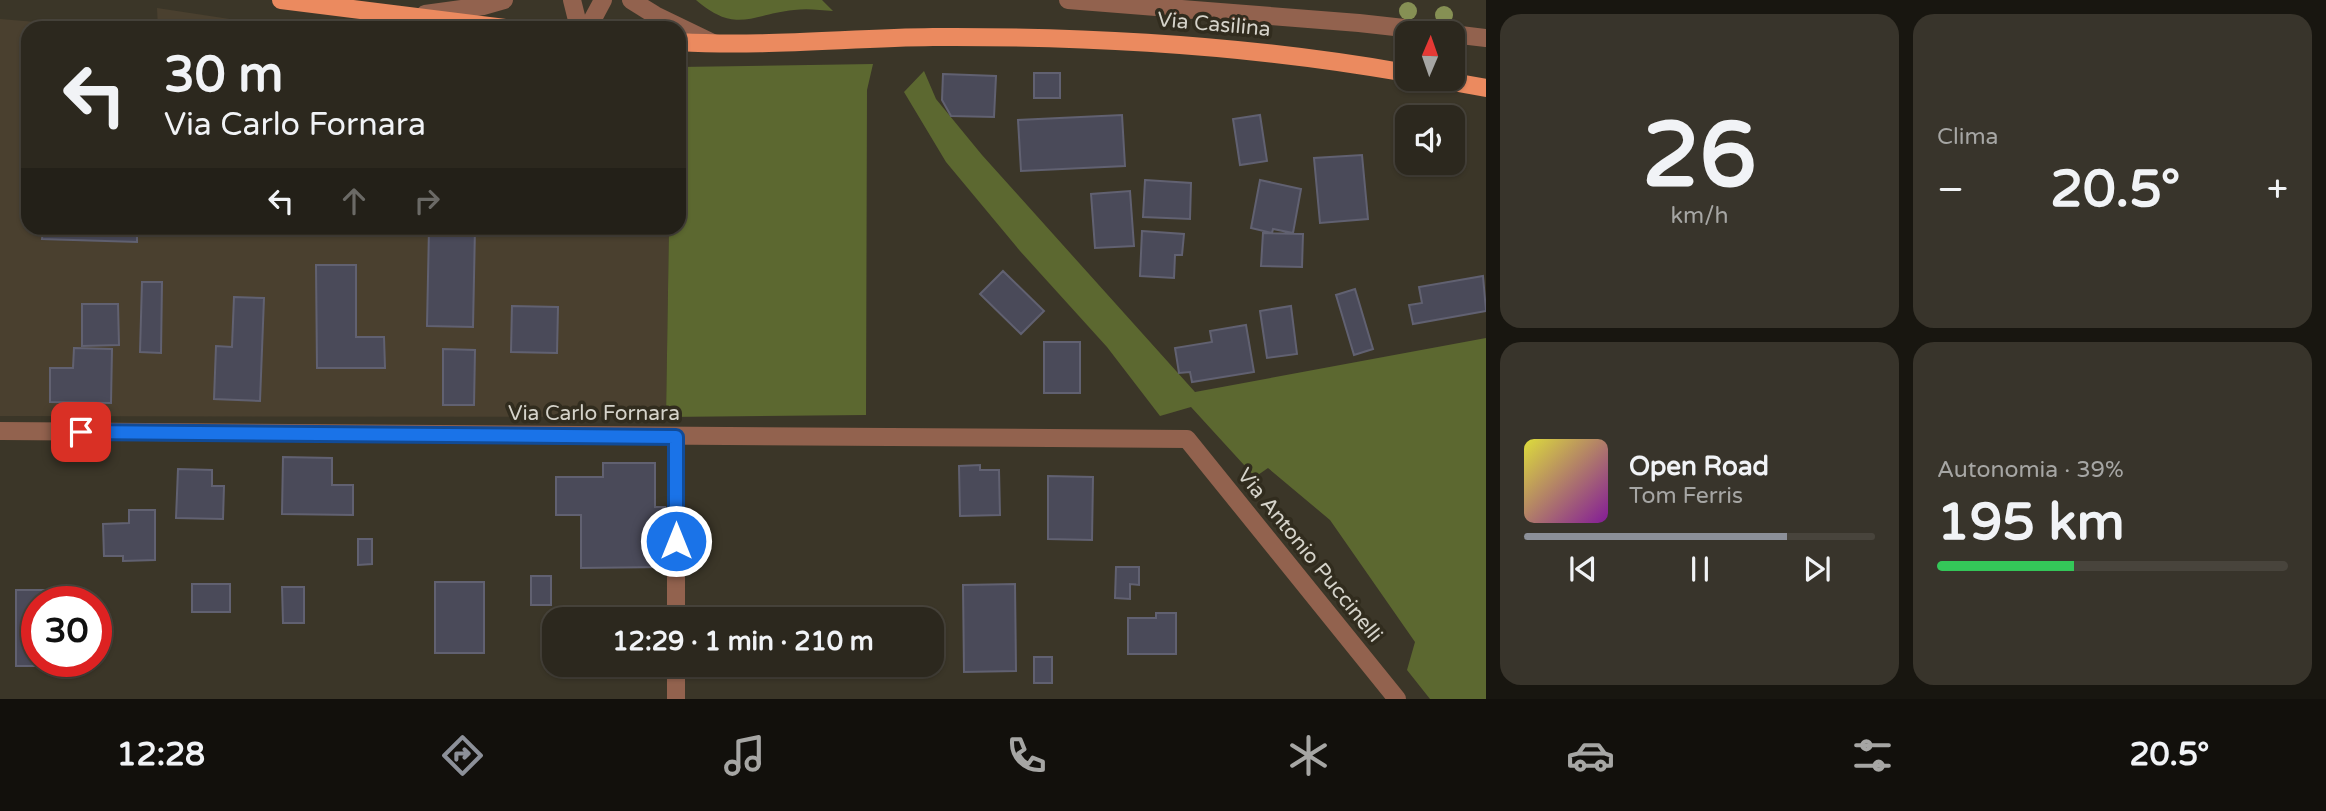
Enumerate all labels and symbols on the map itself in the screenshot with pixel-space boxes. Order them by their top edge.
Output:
street label: Via Casilina [1156,7,1272,42]
north arrow [1395,21,1465,91]
street label: Via Carlo Fornara [508,401,680,426]
pin [51,402,111,462]
street label: Via Antonio Puccinelli [1232,463,1387,647]
position arrow [639,504,713,578]
speed limit sign: 30 [21,586,112,677]

